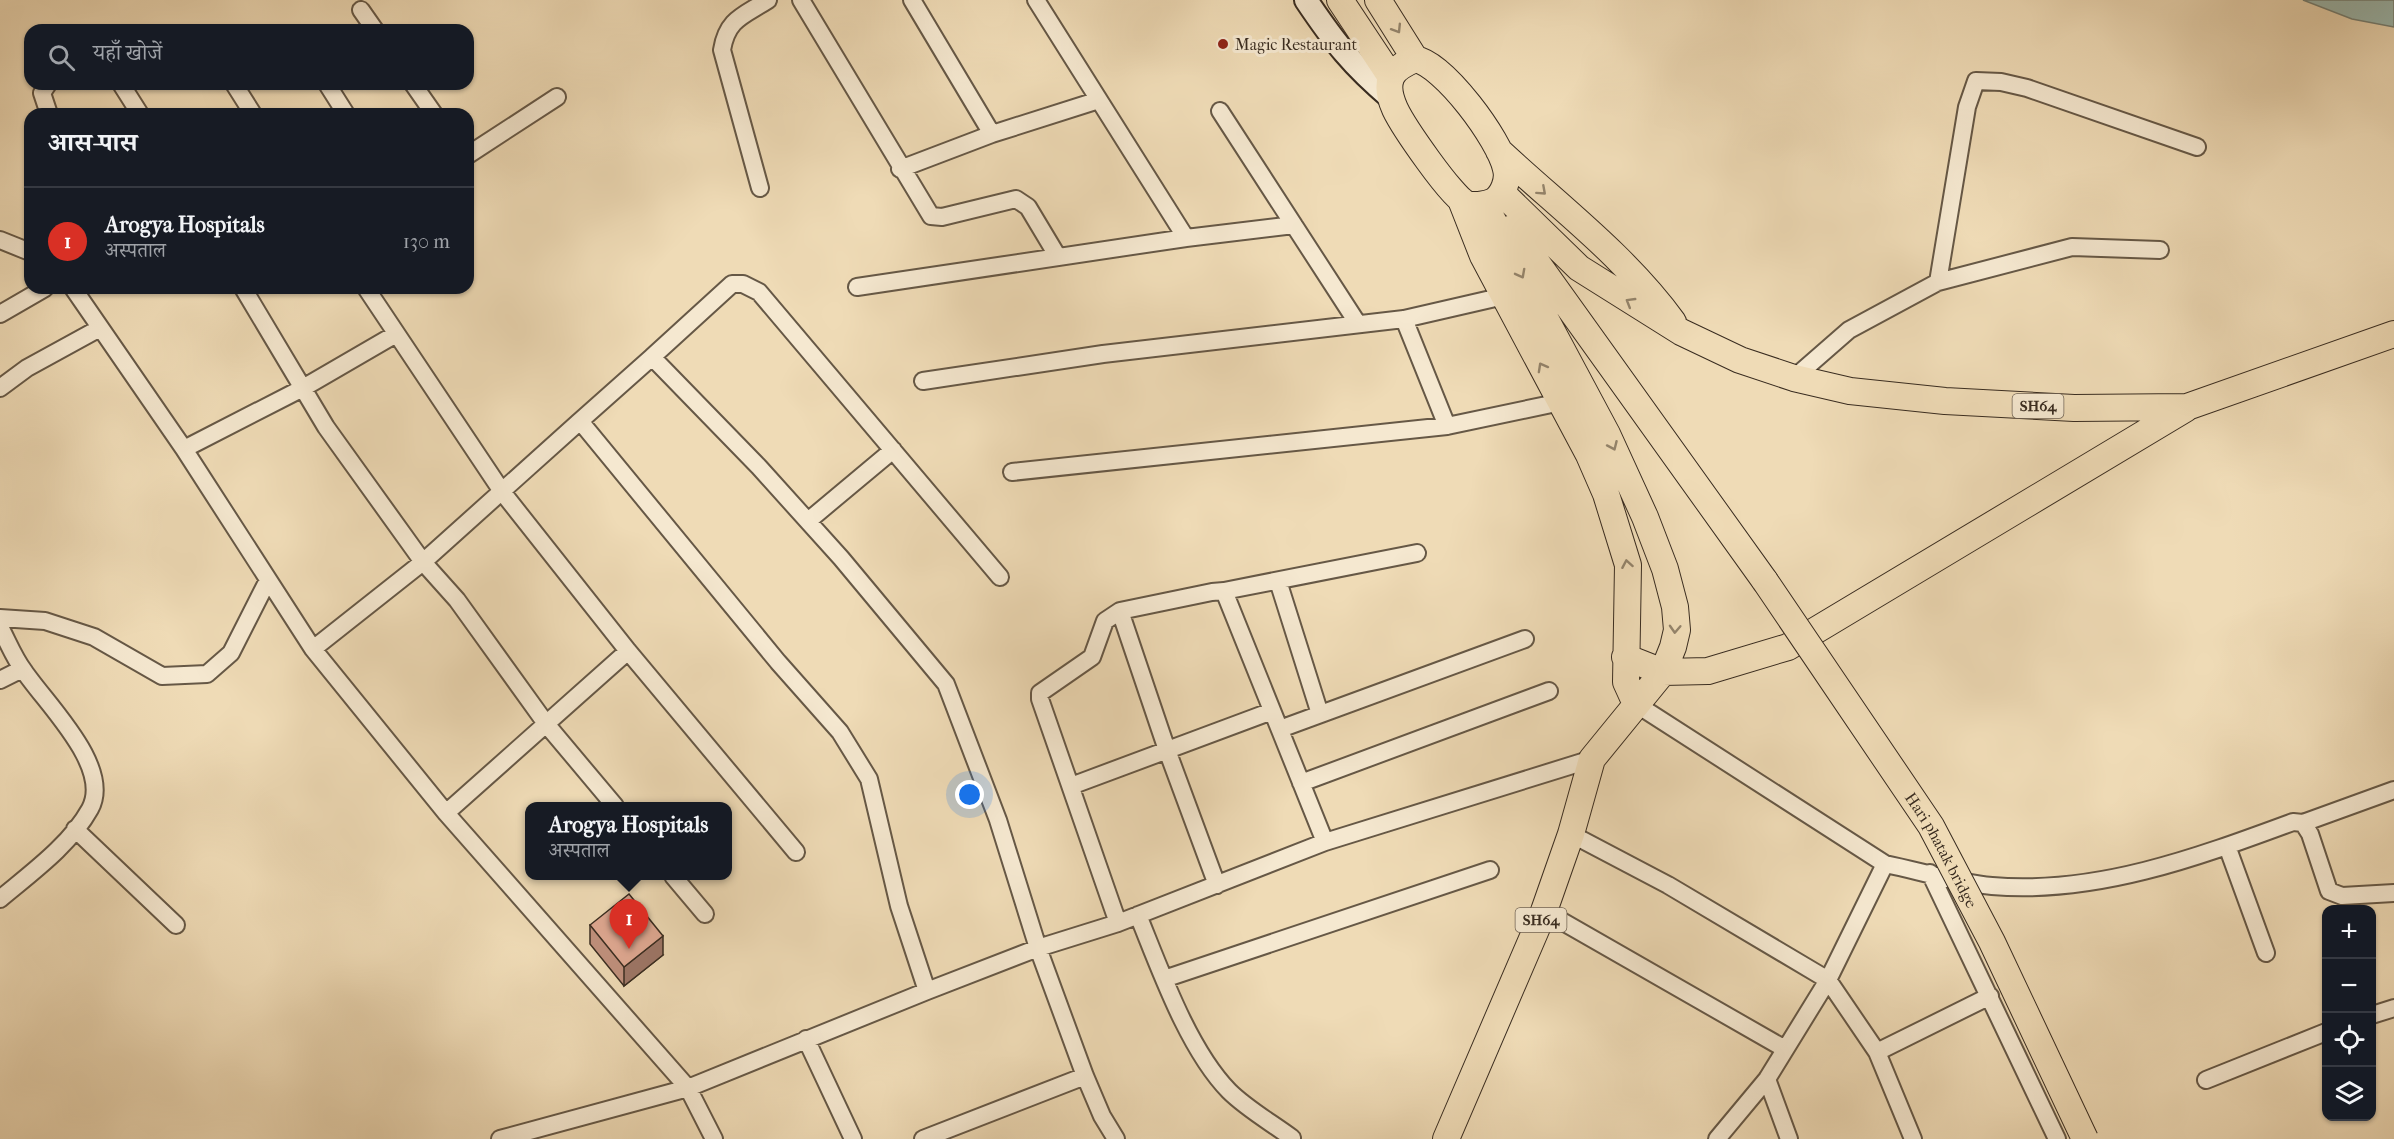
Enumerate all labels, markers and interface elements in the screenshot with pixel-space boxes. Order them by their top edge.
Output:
one-way arrow [1389,23,1400,34]
search box [24,24,474,90]
place label: Magic Restaurant [1235,35,1357,54]
marker: Magic Restaurant [1216,37,1230,51]
text: यहाँ खोजें [93,40,162,66]
icon: search [45,41,78,74]
text: आस-पास [48,127,137,158]
one-way arrow [1535,184,1546,195]
text: Arogya Hospitals [105,212,265,238]
text: 1 [64,230,71,253]
text: 130 m [403,230,450,253]
text: अस्पताल [105,239,166,262]
one-way arrow [1514,268,1526,279]
one-way arrow [1626,298,1636,310]
one-way arrow [1538,362,1549,373]
road number: SH64 [2012,394,2064,418]
one-way arrow [1606,440,1618,451]
one-way arrow [1621,560,1634,570]
one-way arrow [1669,625,1682,634]
your location [955,780,984,809]
street label: Hari phatak bridge [1901,789,1981,911]
popup [525,802,732,880]
text: Arogya Hospitals [549,812,708,838]
text: अस्पताल [549,839,610,862]
pin: 1 [610,900,648,949]
map controls [2322,905,2376,1121]
button: + [2322,905,2376,959]
road number: SH64 [1516,908,1566,932]
button: − [2322,959,2376,1013]
button: locate [2322,1013,2376,1067]
button: layers [2322,1067,2376,1121]

